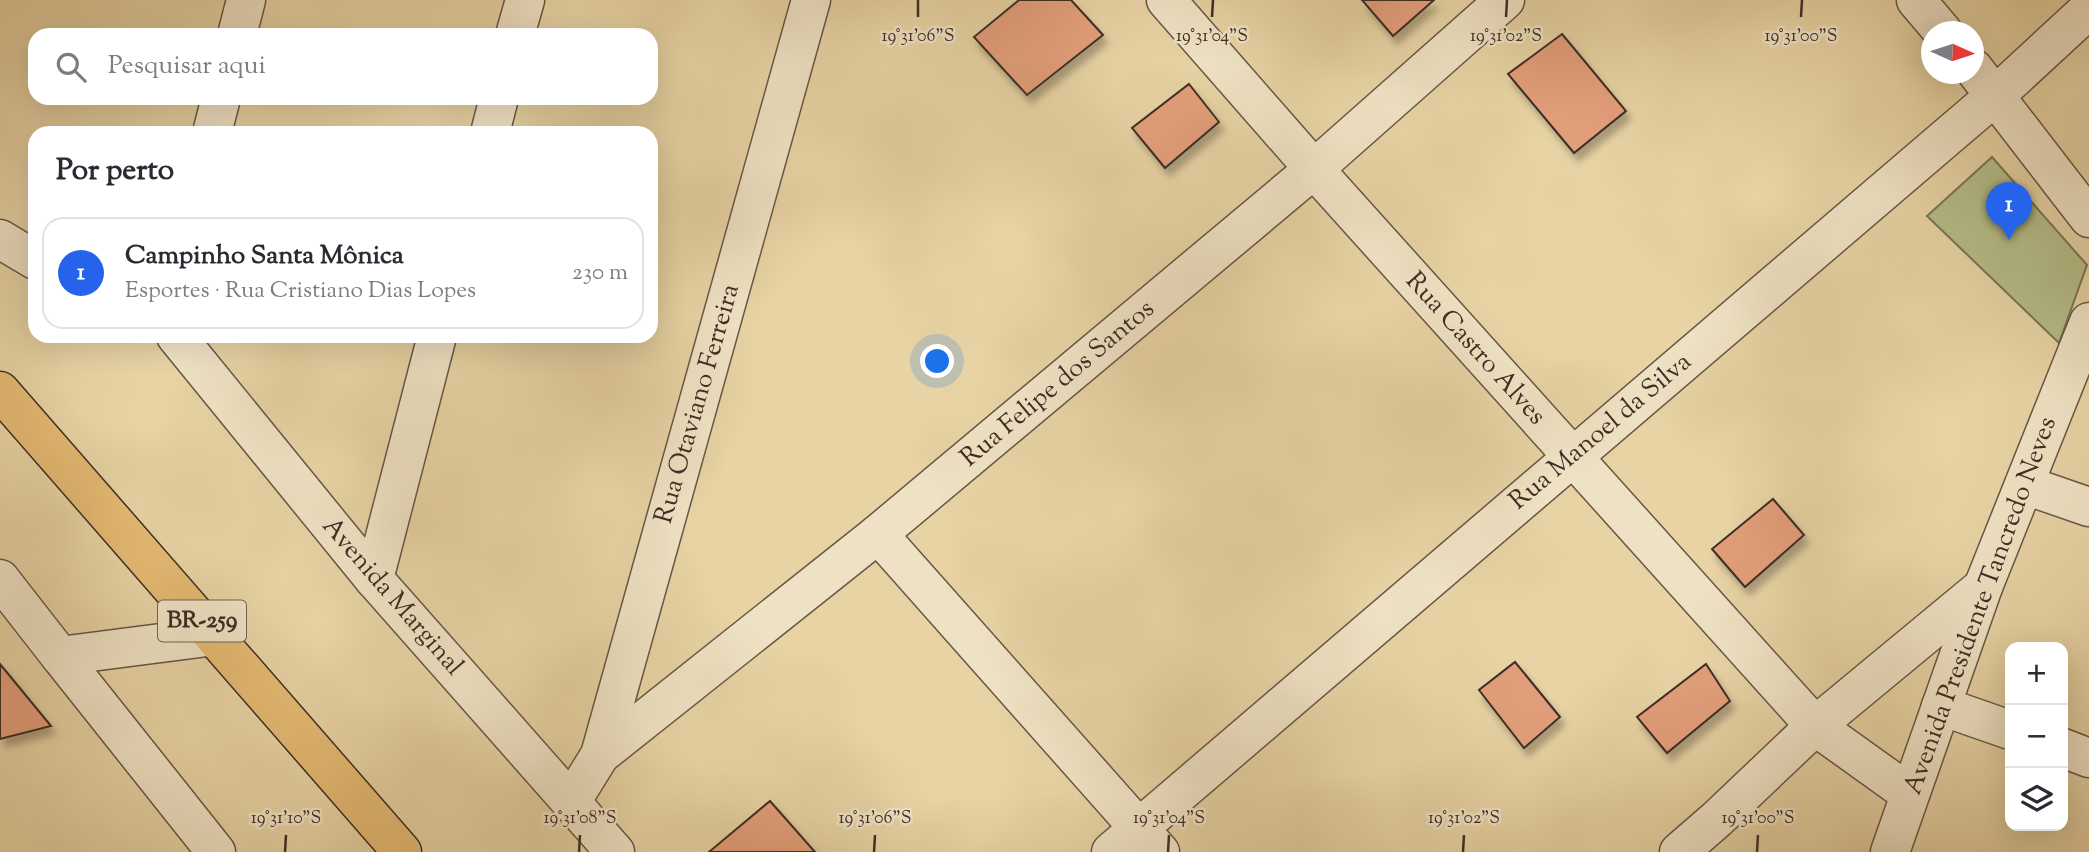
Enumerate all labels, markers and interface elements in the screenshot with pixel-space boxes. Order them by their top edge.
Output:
north arrow [1921,21,1984,84]
text: 19°31'06"S [881,24,955,50]
text: 19°31'04"S [1176,24,1248,50]
text: 19°31'02"S [1470,24,1542,50]
text: 19°31'00"S [1764,24,1838,50]
search box [28,28,658,105]
icon: search [52,48,90,86]
text: Pesquisar aqui [108,48,266,85]
text: Por perto [56,150,174,193]
pin: 1 [1986,182,2032,240]
text: Campinho Santa Mônica [125,238,404,275]
text: 1 [77,257,85,290]
text: 230 m [572,257,628,290]
street label: Rua Castro Alves [1396,264,1554,434]
text: Esportes · Rua Cristiano Dias Lopes [125,275,476,308]
street label: Rua Otaviano Ferreira [646,280,750,528]
street label: Rua Felipe dos Santos [953,292,1163,476]
your location [920,344,954,378]
street label: Rua Manoel da Silva [1502,345,1700,519]
street label: Avenida Presidente Tancredo Neves [1895,412,2067,800]
street label: Avenida Marginal [313,510,471,684]
road number: BR-259 [158,600,246,642]
map controls [2005,642,2068,831]
button: + [2005,642,2068,705]
button: − [2005,705,2068,768]
button: layers [2005,768,2068,831]
text: 19°31'10"S [251,806,321,832]
text: 19°31'08"S [543,806,617,832]
text: 19°31'06"S [838,806,912,832]
text: 19°31'04"S [1133,806,1205,832]
text: 19°31'02"S [1428,806,1500,832]
text: 19°31'00"S [1721,806,1795,832]

